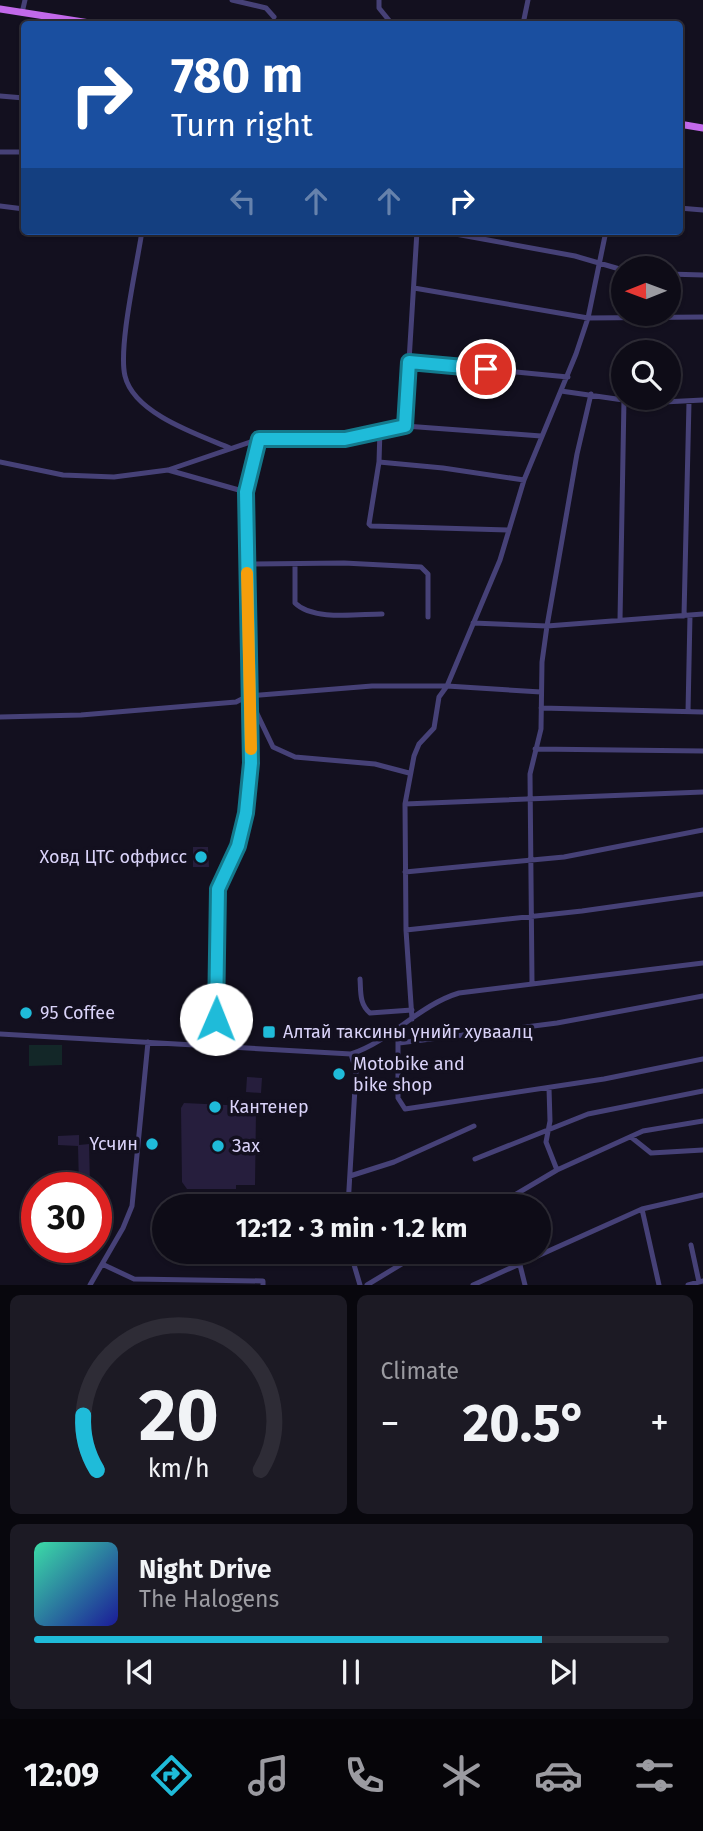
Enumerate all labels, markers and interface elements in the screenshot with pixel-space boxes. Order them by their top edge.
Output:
text: 780 m [171,46,303,105]
icon: right [56,49,147,140]
text: Turn right [171,106,313,144]
icon: left [224,182,262,220]
icon: ahead [297,182,335,220]
icon: ahead [370,182,408,220]
icon: right [443,182,481,220]
north arrow [611,256,681,326]
map controls [611,256,681,410]
pin [456,339,516,399]
button: search [611,340,681,410]
icon: arrive [467,350,505,388]
place label: Ховд ЦТС оффисс [40,846,187,868]
marker: Ховд ЦТС оффисс [193,849,209,865]
position arrow [179,982,253,1056]
place label: 95 Coffee [40,1002,115,1024]
marker: 95 Coffee [18,1005,34,1021]
place label: Алтай таксины үнийг хуваалц [283,1021,533,1043]
marker: Алтай таксины үнийг хуваалц [261,1024,277,1040]
place label: Motobike and bike shop [353,1053,465,1096]
marker: Motobike and bike shop [331,1066,347,1082]
place label: Кантенер [229,1096,309,1118]
marker: Кантенер [207,1099,223,1115]
place label: Үсчин [89,1133,138,1155]
place label: Зах [232,1135,260,1157]
marker: Үсчин [144,1136,160,1152]
marker: Зах [210,1138,226,1154]
speed limit sign: 30 [21,1172,112,1263]
text: 12:12 · 3 min · 1.2 km [236,1213,467,1244]
text: Climate [381,1357,459,1385]
text: 20 [138,1373,218,1460]
text: 20.5° [462,1392,587,1455]
text: − [381,1400,400,1446]
text: + [650,1400,669,1446]
text: km/h [147,1454,209,1484]
text: Night Drive [139,1554,271,1585]
text: The Halogens [139,1585,279,1613]
icon: previous [121,1653,159,1691]
icon: pause [332,1653,370,1691]
icon: next [544,1653,582,1691]
icon: directions [147,1751,196,1800]
icon: music [244,1751,293,1800]
icon: phone [340,1751,389,1800]
icon: climate [437,1751,486,1800]
icon: car [534,1751,583,1800]
icon: filters [630,1751,679,1800]
text: 12:09 [24,1756,99,1794]

